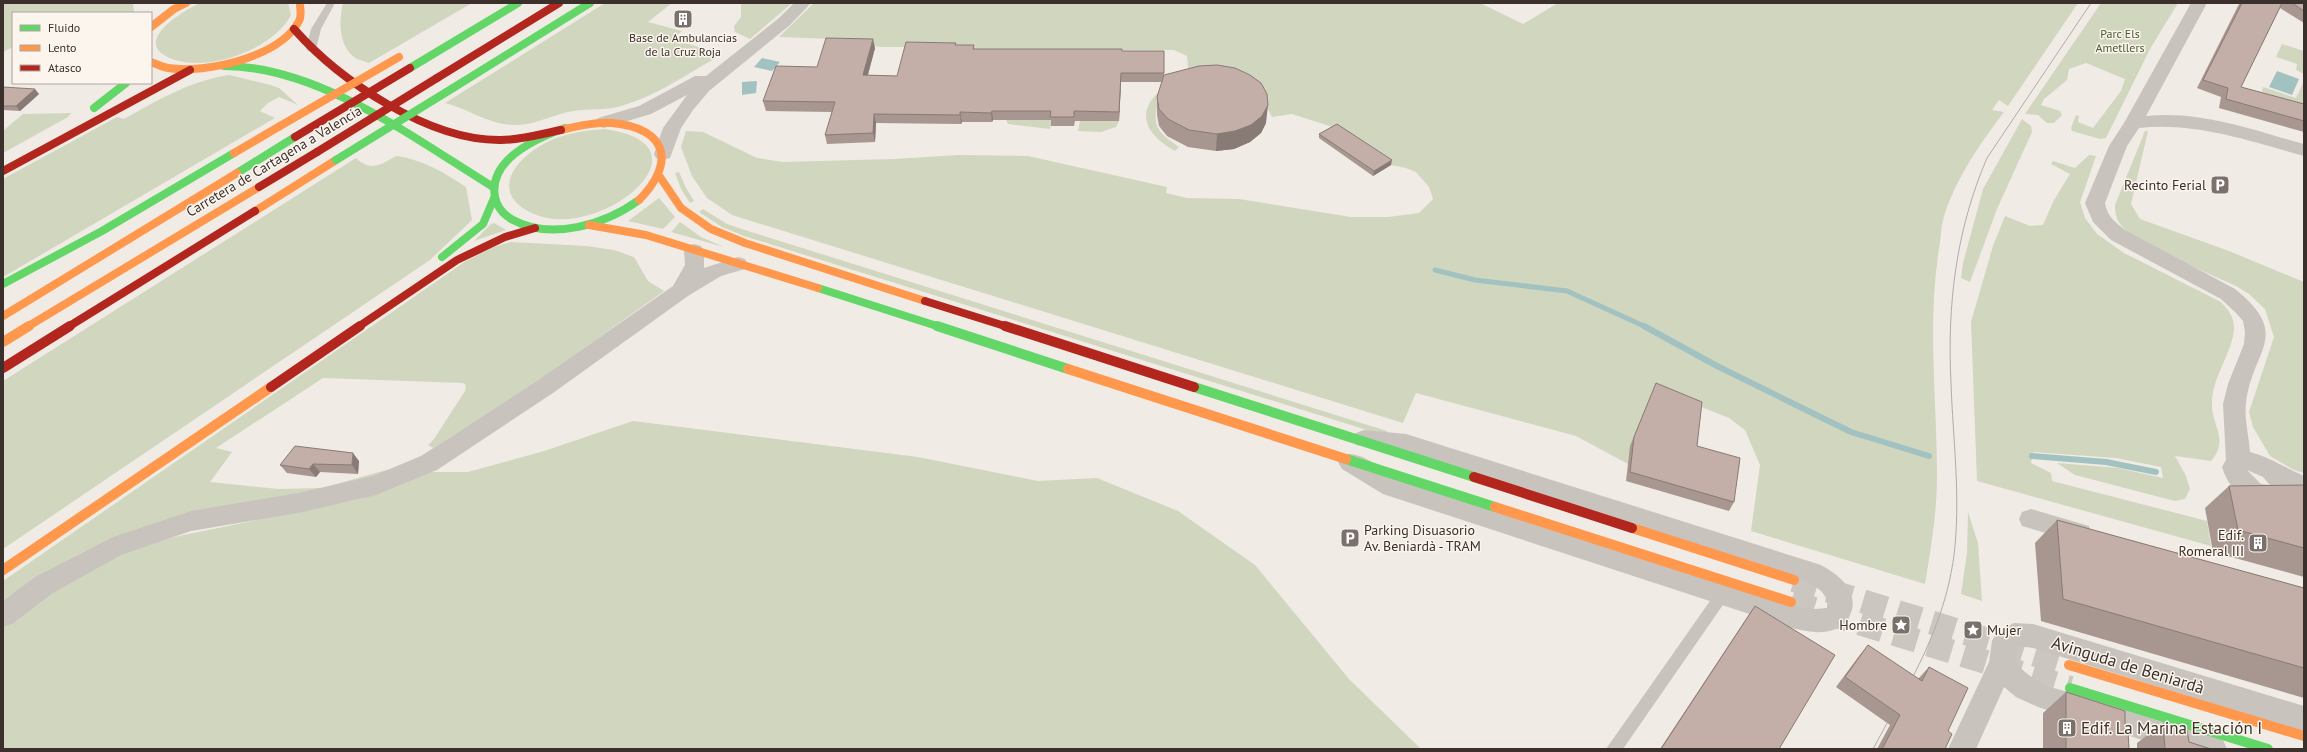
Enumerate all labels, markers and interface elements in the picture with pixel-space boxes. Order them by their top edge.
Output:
building icon: Base de Ambulancias de la Cruz Roja [672,8,694,30]
legend [12,12,152,84]
text: Fluido [48,20,80,35]
park label: Parc Els Ametllers [2095,26,2145,55]
place label: Base de Ambulancias de la Cruz Roja [629,30,737,59]
text: Lento [48,40,77,55]
text: Atasco [48,60,81,75]
street label: Carretera de Cartagena a Valencia [183,101,365,221]
parking icon: Recinto Ferial [2209,174,2231,196]
place label: Recinto Ferial [2124,176,2206,194]
place label: Parking Disuasorio Av. Beniardà - TRAM [1364,521,1481,555]
place label: Edif. Romeral III [2179,526,2244,560]
parking icon: Parking Disuasorio Av. Beniardà - TRAM [1339,527,1361,549]
building icon: Edif. Romeral III [2247,532,2269,554]
place icon: Hombre [1890,614,1912,636]
place label: Hombre [1839,616,1887,634]
place icon: Mujer [1962,619,1984,641]
place label: Mujer [1987,621,2021,639]
street label: Avinguda de Beniardà [2049,631,2207,699]
building icon: Edif. La Marina Estación I [2056,717,2078,739]
place label: Edif. La Marina Estación I [2081,717,2262,739]

